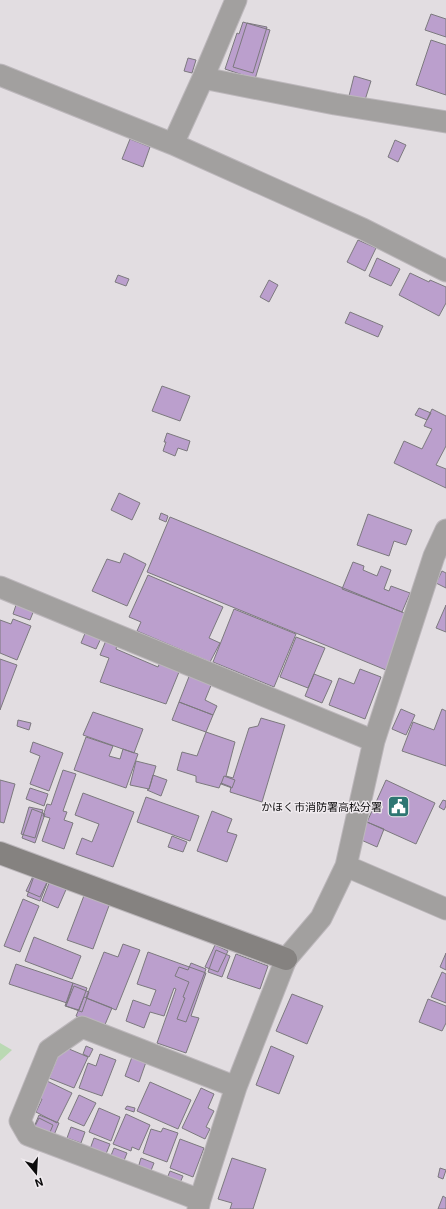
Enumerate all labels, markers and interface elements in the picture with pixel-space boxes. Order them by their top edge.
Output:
public building icon: かほく市消防署高松分署 [385,794,411,820]
place label: かほく市消防署高松分署 [261,801,382,814]
north arrow [16,1153,56,1193]
text: N [33,1175,45,1189]

